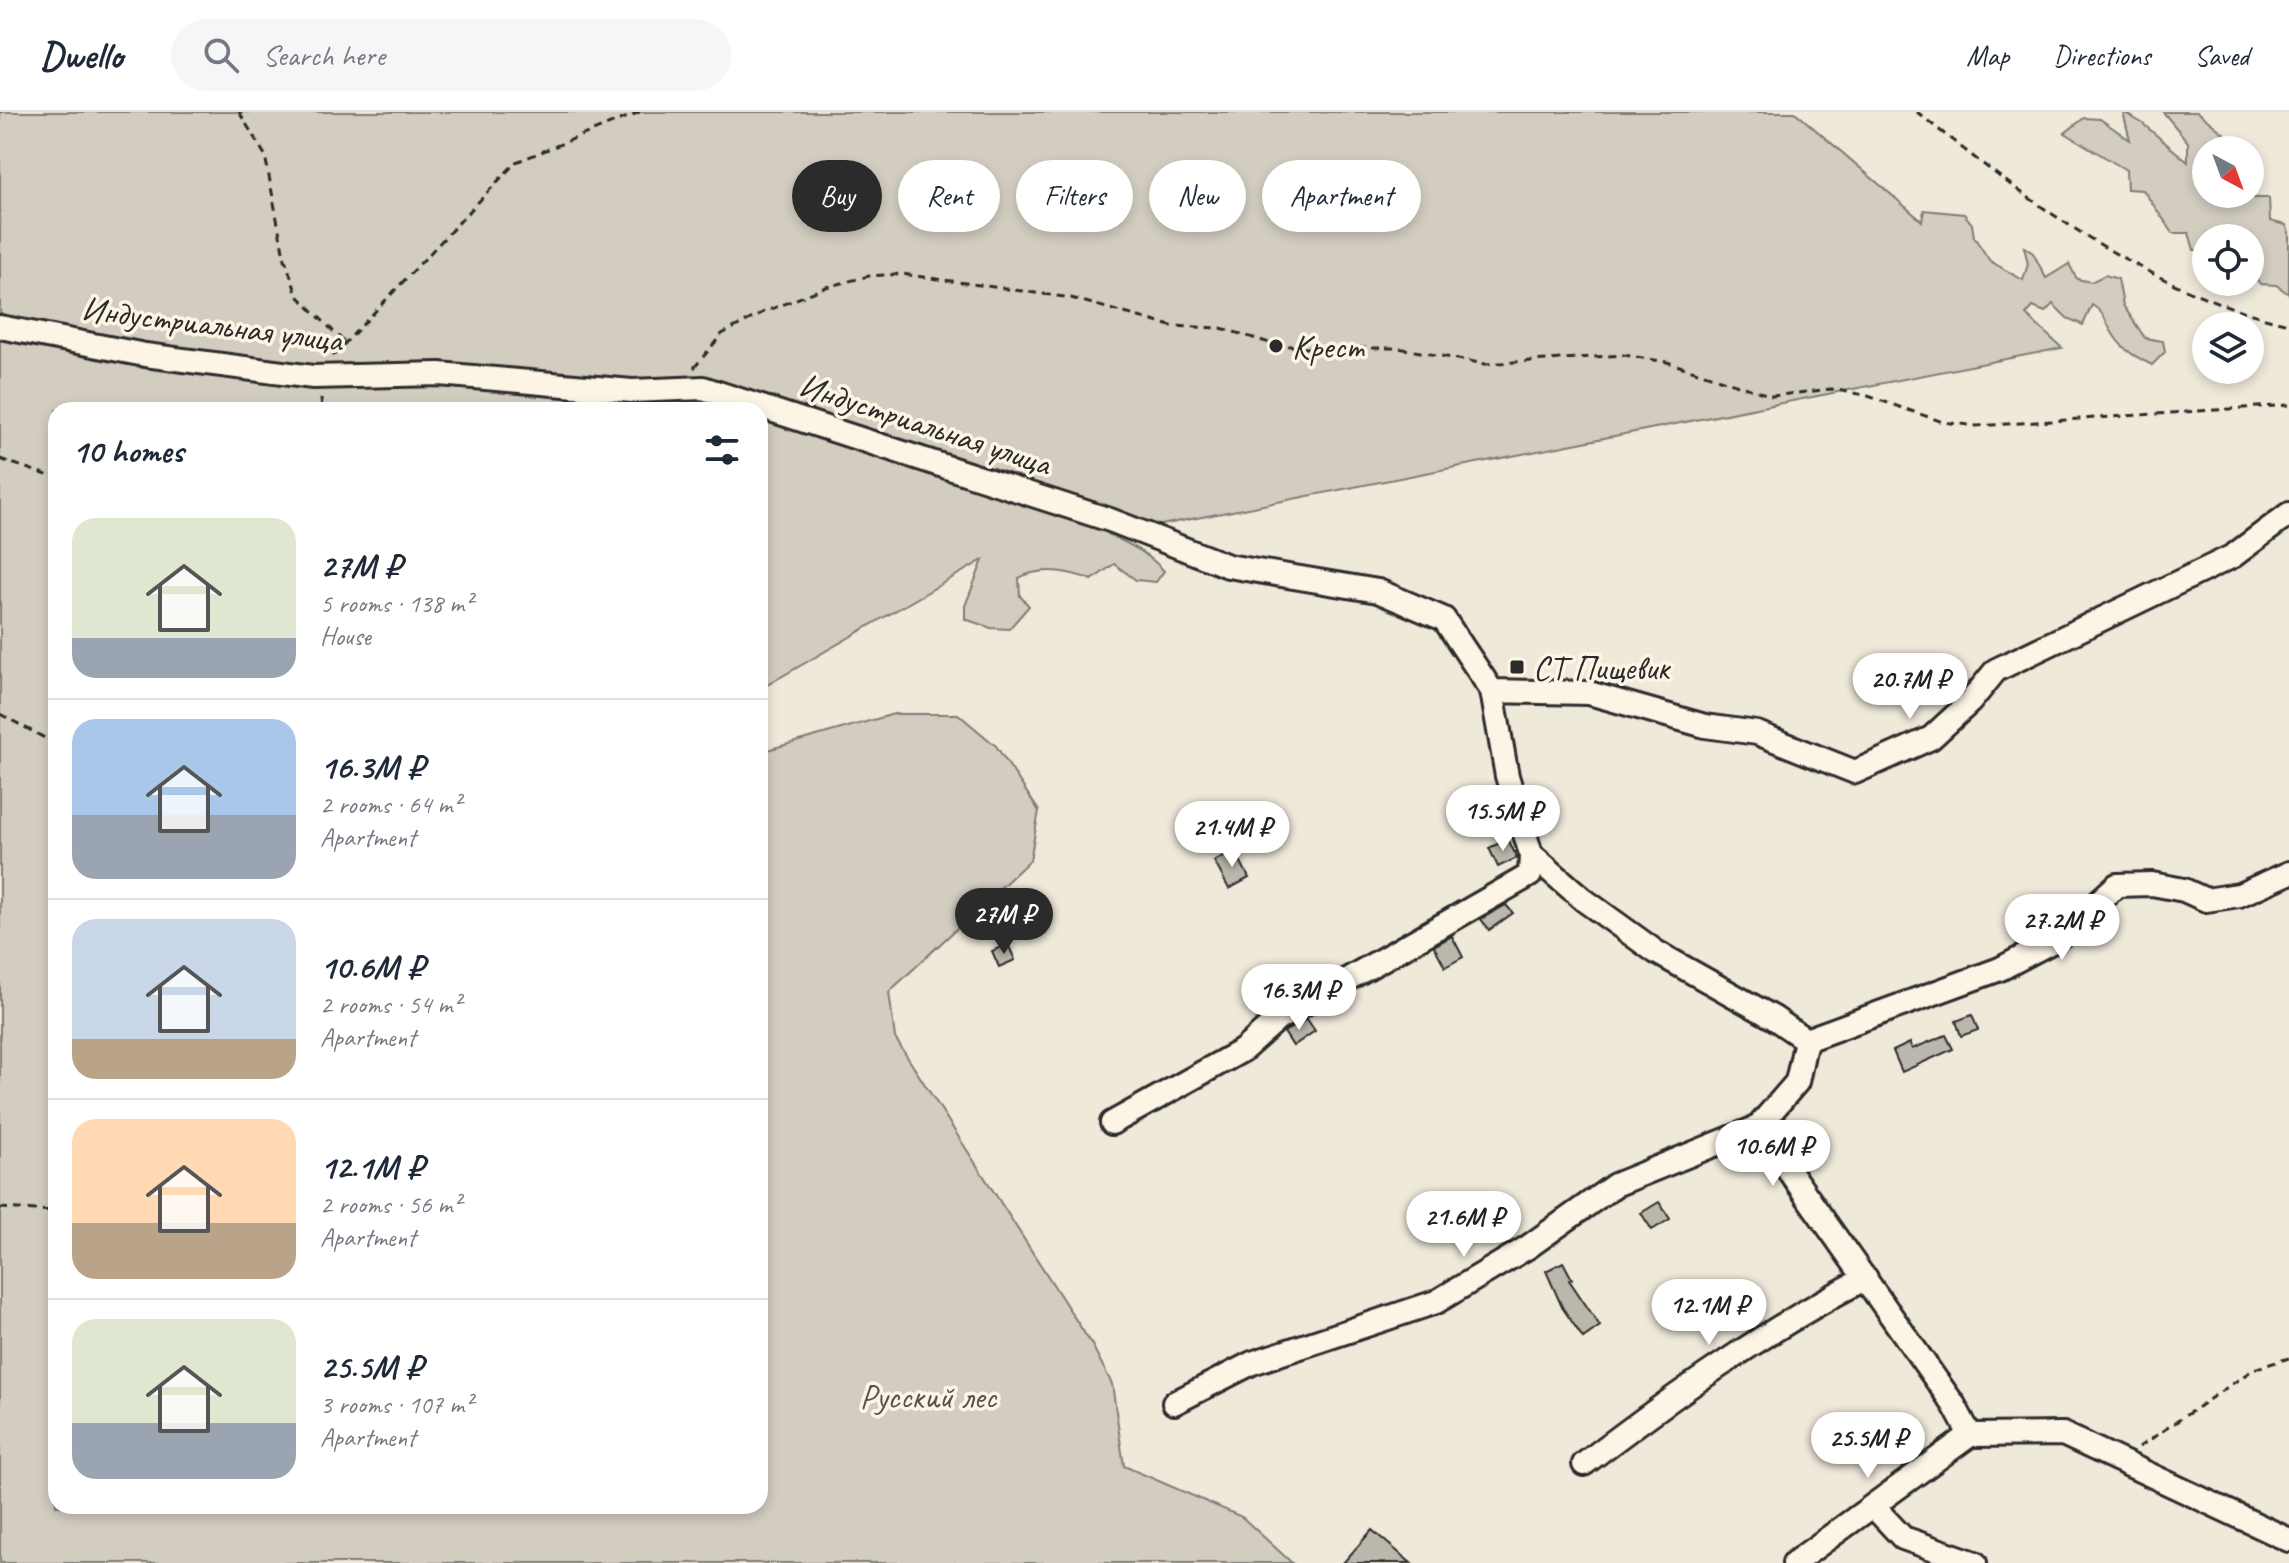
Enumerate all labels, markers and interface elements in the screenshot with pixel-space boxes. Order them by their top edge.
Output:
search box [171,19,731,91]
text: Dwello [40,32,123,79]
icon: search [199,33,243,77]
text: Search here [263,36,385,74]
text: Map [1966,38,2009,73]
text: Directions [2053,38,2151,73]
text: Saved [2195,38,2249,73]
north arrow [2192,136,2264,208]
map controls [2192,136,2264,384]
chip: Buy [792,160,882,232]
chip: Rent [898,160,1000,232]
chip: Filters [1016,160,1133,232]
chip: New [1149,160,1246,232]
chip: Apartment [1262,160,1421,232]
button: locate [2192,224,2264,296]
street label: Индустриальная улица [79,287,347,362]
button: layers [2192,312,2264,384]
place label: Крест [1292,325,1365,368]
marker: Крест [1267,337,1285,355]
street label: Индустриальная улица [794,363,1058,486]
icon: filters [700,428,744,472]
text: 10 homes [72,429,183,472]
text: 27M ₽ [320,544,401,587]
icon: home [136,550,232,646]
text: 5 rooms · 138 m² [320,587,472,620]
text: House [320,620,371,653]
place label: СТ Пищевик [1533,646,1672,689]
pin: 20.7M ₽ [1836,653,1984,721]
marker: СТ Пищевик [1508,658,1526,676]
text: 20.7M ₽ [1871,662,1949,695]
text: 16.3M ₽ [320,745,424,788]
icon: home [136,751,232,847]
pin: 15.5M ₽ [1429,785,1577,853]
text: 2 rooms · 64 m² [320,788,461,821]
text: 15.5M ₽ [1464,794,1542,827]
pin: 21.4M ₽ [1158,801,1306,869]
text: 21.4M ₽ [1193,810,1271,843]
text: Apartment [320,821,416,854]
pin: 27M ₽ [948,888,1060,956]
pin: 27.2M ₽ [1988,894,2136,962]
text: 27M ₽ [973,897,1035,930]
text: 27.2M ₽ [2023,903,2101,936]
text: 10.6M ₽ [320,945,424,988]
icon: home [136,951,232,1047]
pin: 16.3M ₽ [1225,964,1373,1032]
text: 16.3M ₽ [1259,973,1339,1006]
text: 2 rooms · 54 m² [320,988,461,1021]
text: Apartment [320,1021,416,1054]
pin: 10.6M ₽ [1699,1120,1847,1188]
text: 10.6M ₽ [1733,1129,1813,1162]
text: 12.1M ₽ [320,1145,423,1188]
icon: home [136,1151,232,1247]
text: 2 rooms · 56 m² [320,1188,461,1221]
pin: 21.6M ₽ [1390,1191,1538,1259]
text: 21.6M ₽ [1424,1200,1504,1233]
text: Apartment [320,1221,416,1254]
pin: 12.1M ₽ [1635,1279,1783,1347]
text: 12.1M ₽ [1670,1288,1748,1321]
text: 25.5M ₽ [320,1345,422,1388]
icon: home [136,1351,232,1447]
park label: Русский лес [860,1375,998,1418]
text: 3 rooms · 107 m² [320,1388,472,1421]
pin: 25.5M ₽ [1794,1412,1942,1480]
text: Apartment [320,1421,416,1454]
text: 25.5M ₽ [1829,1421,1907,1454]

